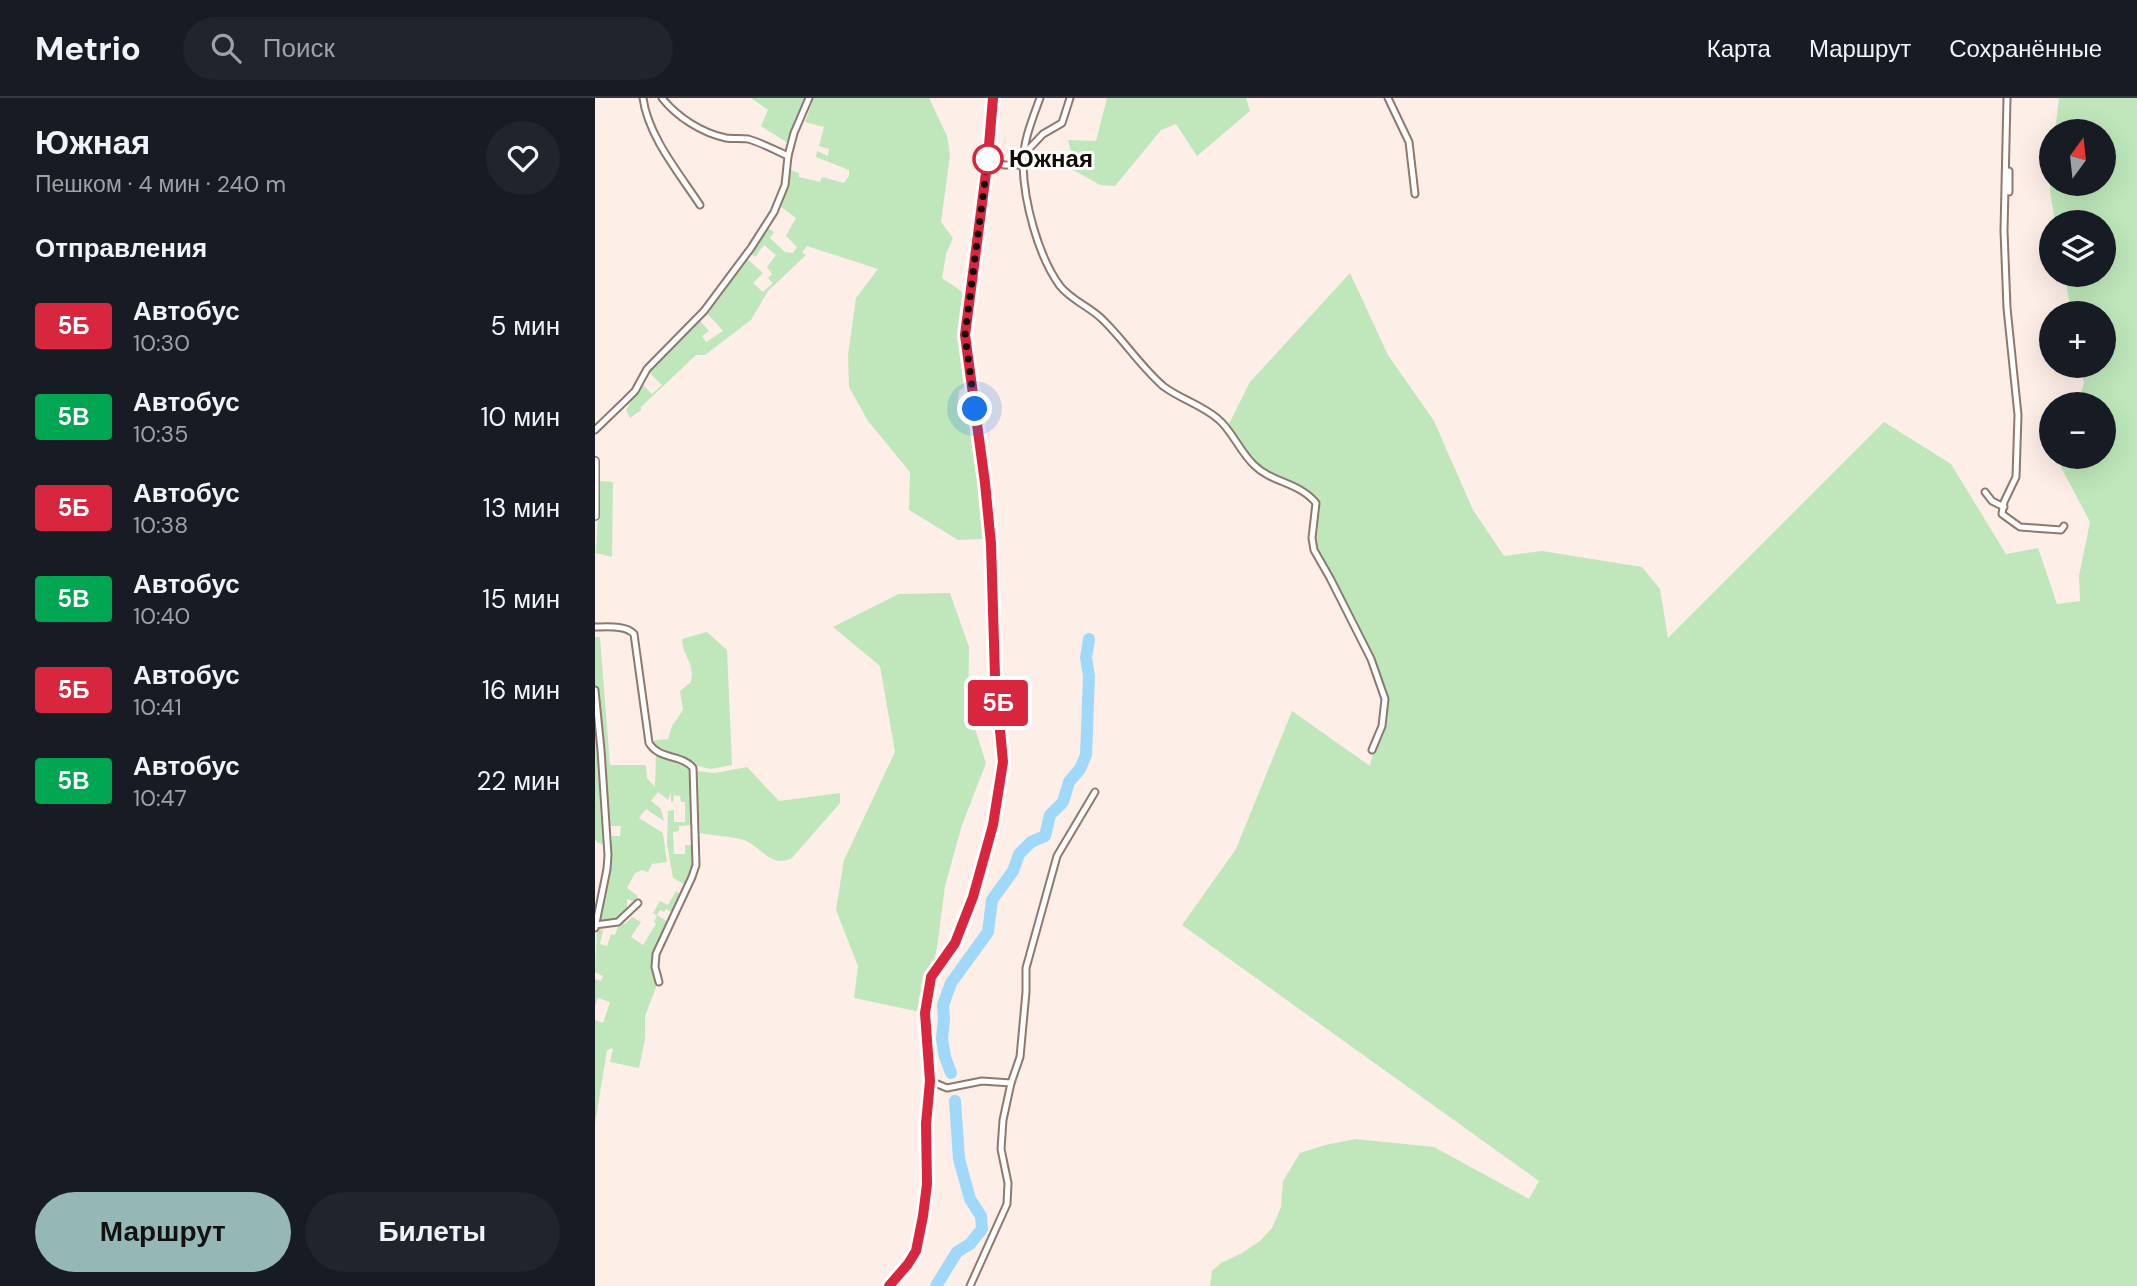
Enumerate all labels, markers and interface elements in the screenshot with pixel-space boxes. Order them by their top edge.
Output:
search box [183,17,673,80]
text: Metrio [35,27,141,70]
icon: search [207,29,245,67]
text: Поиск [263,31,335,65]
text: Карта [1707,33,1771,64]
text: Маршрут [1809,33,1911,64]
text: Сохранённые [1949,33,2102,64]
north arrow [2039,119,2116,196]
map controls [2039,119,2116,469]
text: Южная [35,121,150,164]
button: heart [486,121,560,195]
place label: Южная [1009,143,1093,174]
marker: Южная [973,144,1003,174]
text: Пешком · 4 мин · 240 m [35,169,286,199]
button: layers [2039,210,2116,287]
text: Отправления [35,231,207,265]
text: Автобус [133,294,240,328]
button: + [2039,301,2116,378]
text: 5 мин [490,309,560,343]
text: 5Б [57,310,90,341]
text: 10:30 [133,328,190,358]
text: Автобус [133,385,240,419]
your location [957,391,992,426]
button: − [2039,392,2116,469]
text: 10 мин [480,400,560,434]
text: 5В [57,401,90,432]
text: 10:35 [133,419,188,449]
text: Автобус [133,476,240,510]
text: 13 мин [483,491,560,525]
text: 5Б [57,492,90,523]
text: 10:38 [133,510,188,540]
text: Автобус [133,567,240,601]
text: 15 мин [482,582,560,616]
text: 5В [57,583,90,614]
text: 10:40 [133,601,190,631]
text: Автобус [133,658,240,692]
text: 16 мин [482,673,560,707]
text: 5Б [57,674,90,705]
line badge: 5Б [967,680,1029,726]
text: 5Б [982,687,1014,718]
text: 10:41 [133,692,182,722]
text: Автобус [133,749,240,783]
text: 22 мин [476,764,560,798]
text: 5В [57,765,90,796]
text: 10:47 [133,783,187,813]
button: Маршрут [35,1192,291,1272]
button: Билеты [305,1192,560,1272]

